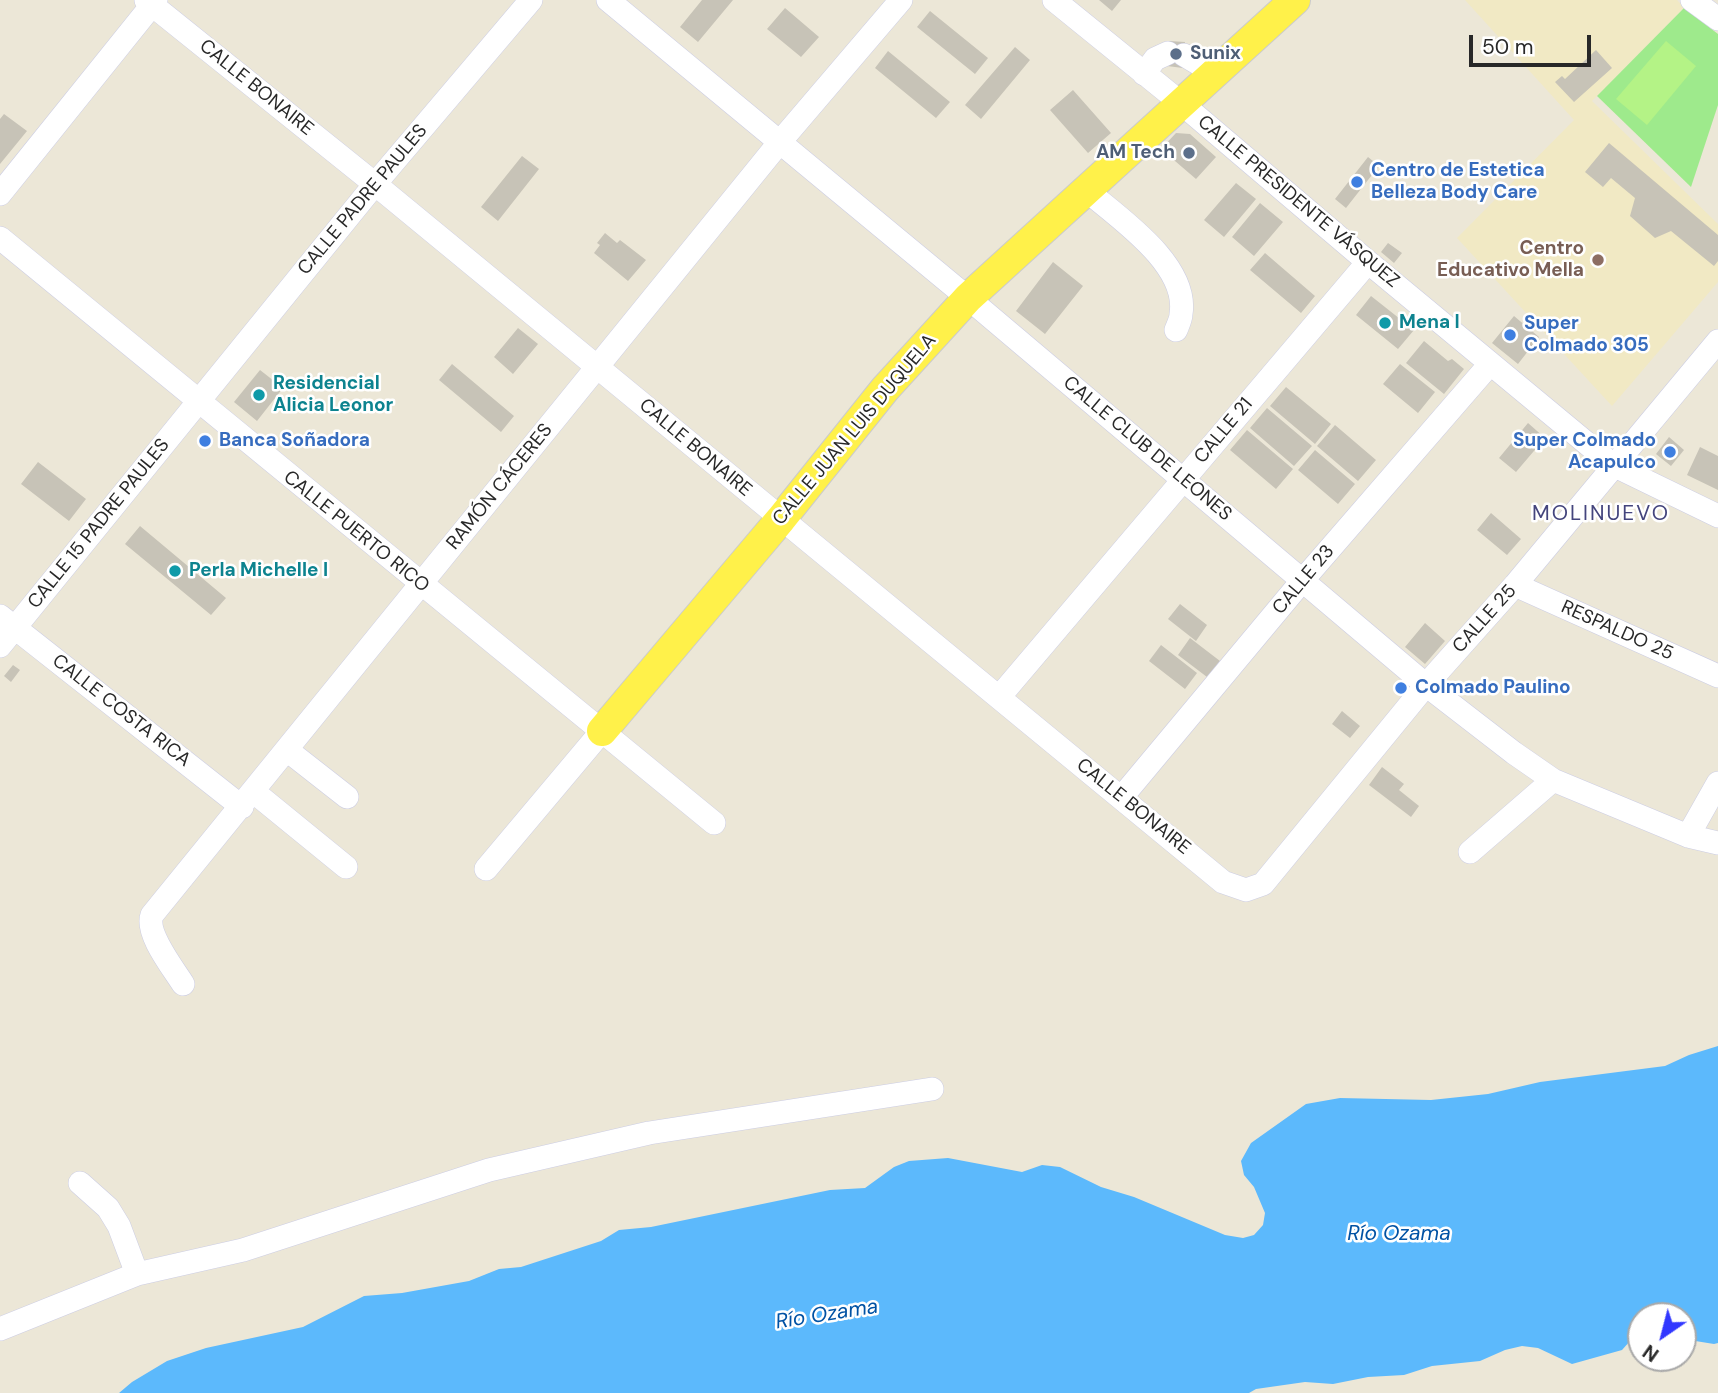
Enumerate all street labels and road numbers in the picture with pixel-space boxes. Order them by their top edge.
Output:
street label: CALLE BONAIRE [194,35,318,141]
street label: CALLE PRESIDENTE VÁSQUEZ [1193,111,1403,293]
street label: CALLE PADRE PAULES [293,120,433,280]
street label: CALLE JUAN LUIS DUQUELA [768,330,942,530]
street label: CALLE CLUB DE LEONES [1058,372,1236,526]
street label: CALLE BONAIRE [634,394,756,502]
street label: CALLE 21 [1190,394,1258,468]
street label: RAMÓN CÁCERES [442,419,558,555]
street label: CALLE 15 PADRE PAULES [23,434,175,614]
street label: CALLE PUERTO RICO [278,466,434,598]
street label: CALLE 23 [1268,541,1340,619]
street label: CALLE 25 [1448,580,1522,658]
street label: RESPALDO 25 [1557,596,1677,666]
street label: CALLE COSTA RICA [47,650,195,772]
street label: CALLE BONAIRE [1071,754,1195,860]

